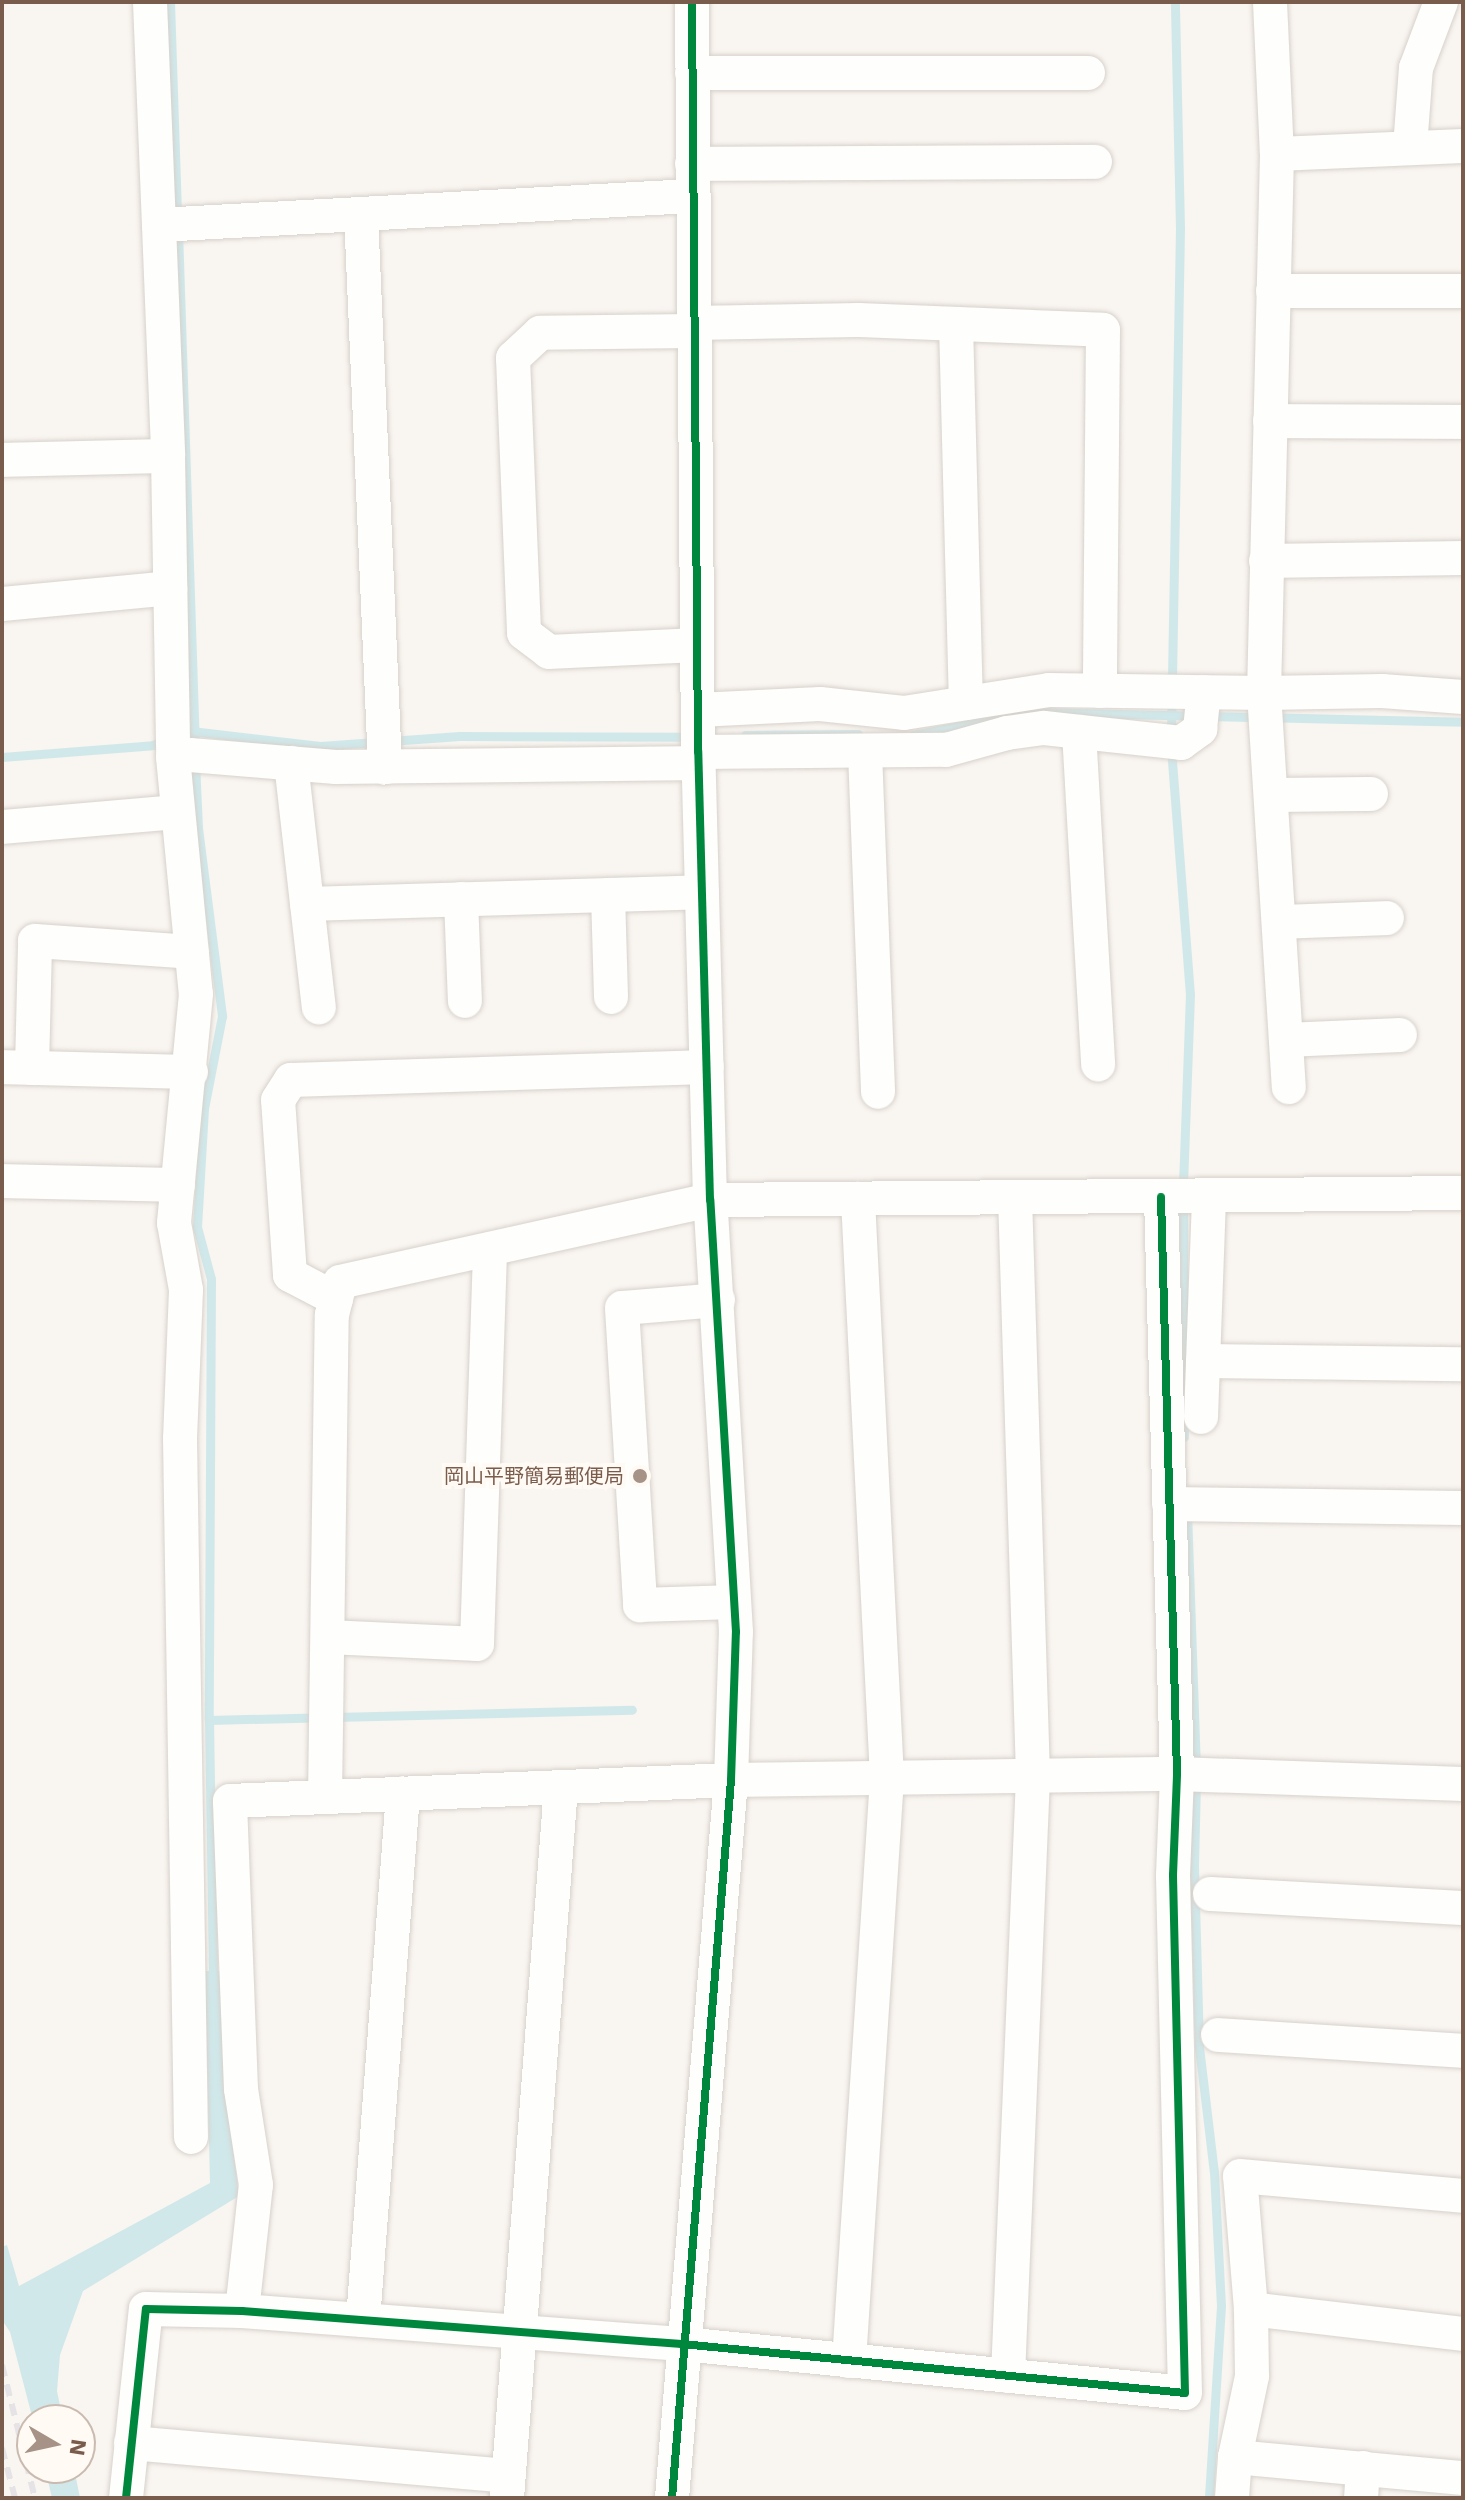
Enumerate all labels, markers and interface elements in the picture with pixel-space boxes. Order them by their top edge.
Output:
place label: 岡山平野簡易郵便局 [444,1464,624,1488]
marker: 岡山平野簡易郵便局 [631,1467,649,1485]
north arrow [16,2404,96,2484]
text: N [65,2438,92,2458]

